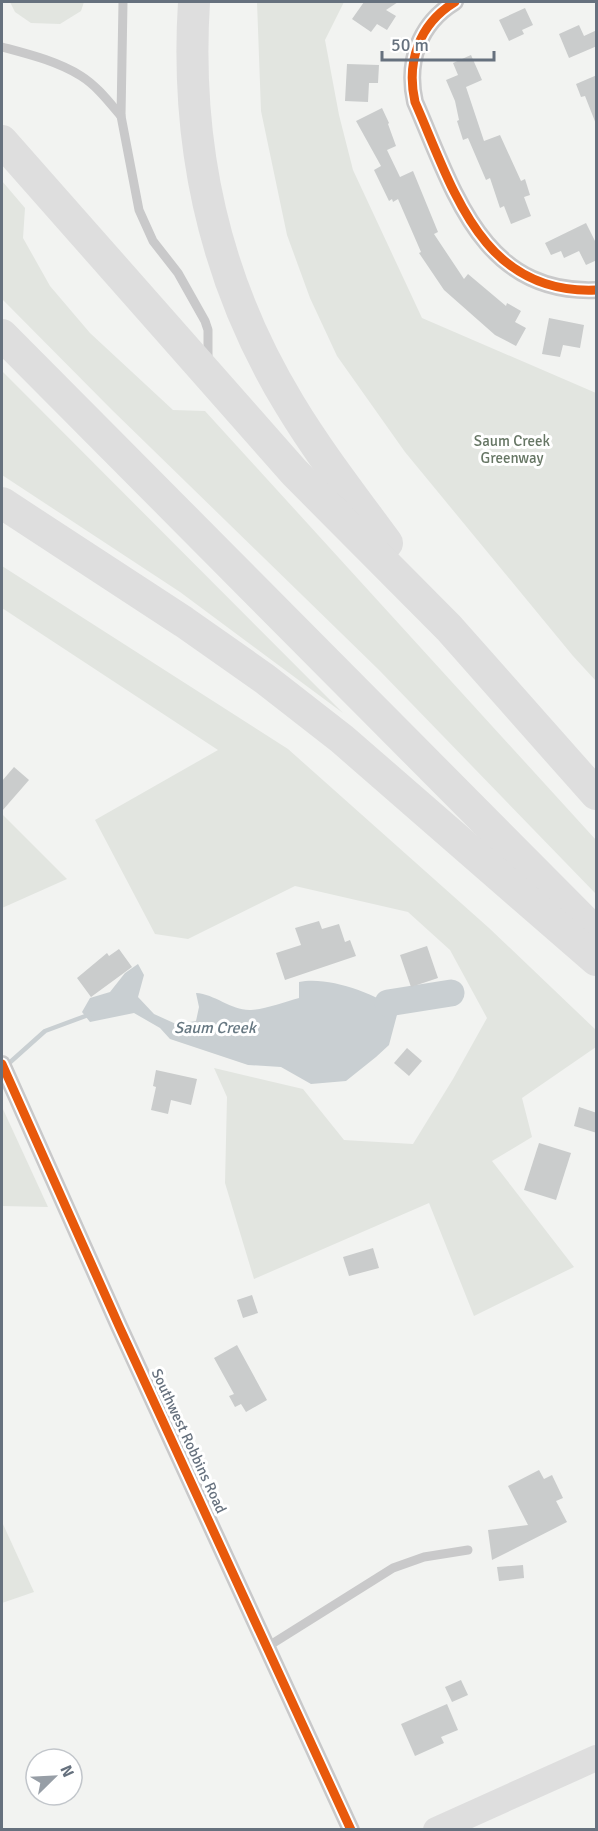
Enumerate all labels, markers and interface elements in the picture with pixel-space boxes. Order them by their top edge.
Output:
scale bar [382,24,494,62]
text: 50 m [391,34,429,56]
park label: Saum Creek Greenway [474,432,551,467]
water label: Saum Creek [174,1018,258,1038]
street label: Southwest Robbins Road [148,1366,230,1516]
north arrow [24,1747,84,1807]
text: N [55,1762,78,1780]

